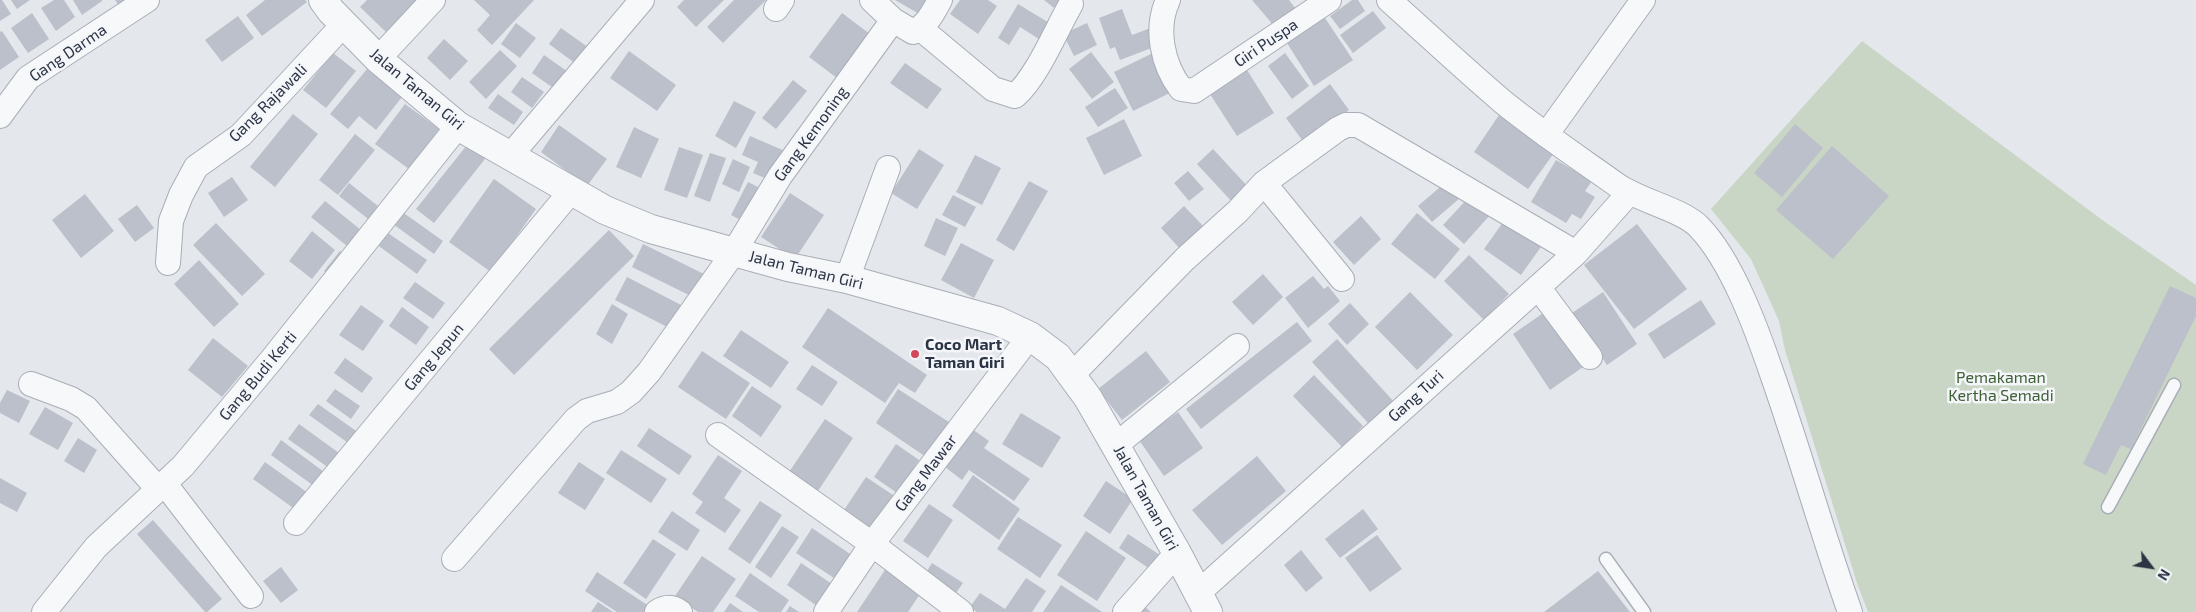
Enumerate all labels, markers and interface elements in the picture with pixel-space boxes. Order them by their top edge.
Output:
street label: Giri Puspa [1230,15,1302,71]
street label: Gang Darma [26,20,110,86]
street label: Jalan Taman Giri [366,44,468,134]
street label: Gang Rajawali [225,60,311,146]
street label: Gang Kemoning [770,83,852,185]
street label: Jalan Taman Giri [747,247,865,293]
street label: Gang Jepun [400,319,468,395]
street label: Gang Budi Kerti [215,327,301,425]
place label: Coco Mart Taman Giri [925,335,1005,373]
marker: Coco Mart Taman Giri [909,348,921,360]
street label: Gang Turi [1384,366,1448,426]
park label: Pemakaman Kertha Semadi [1948,368,2054,406]
street label: Gang Mawar [891,431,961,515]
street label: Jalan Taman Giri [1109,442,1183,554]
north arrow [2126,542,2176,592]
text: N [2154,566,2174,584]

